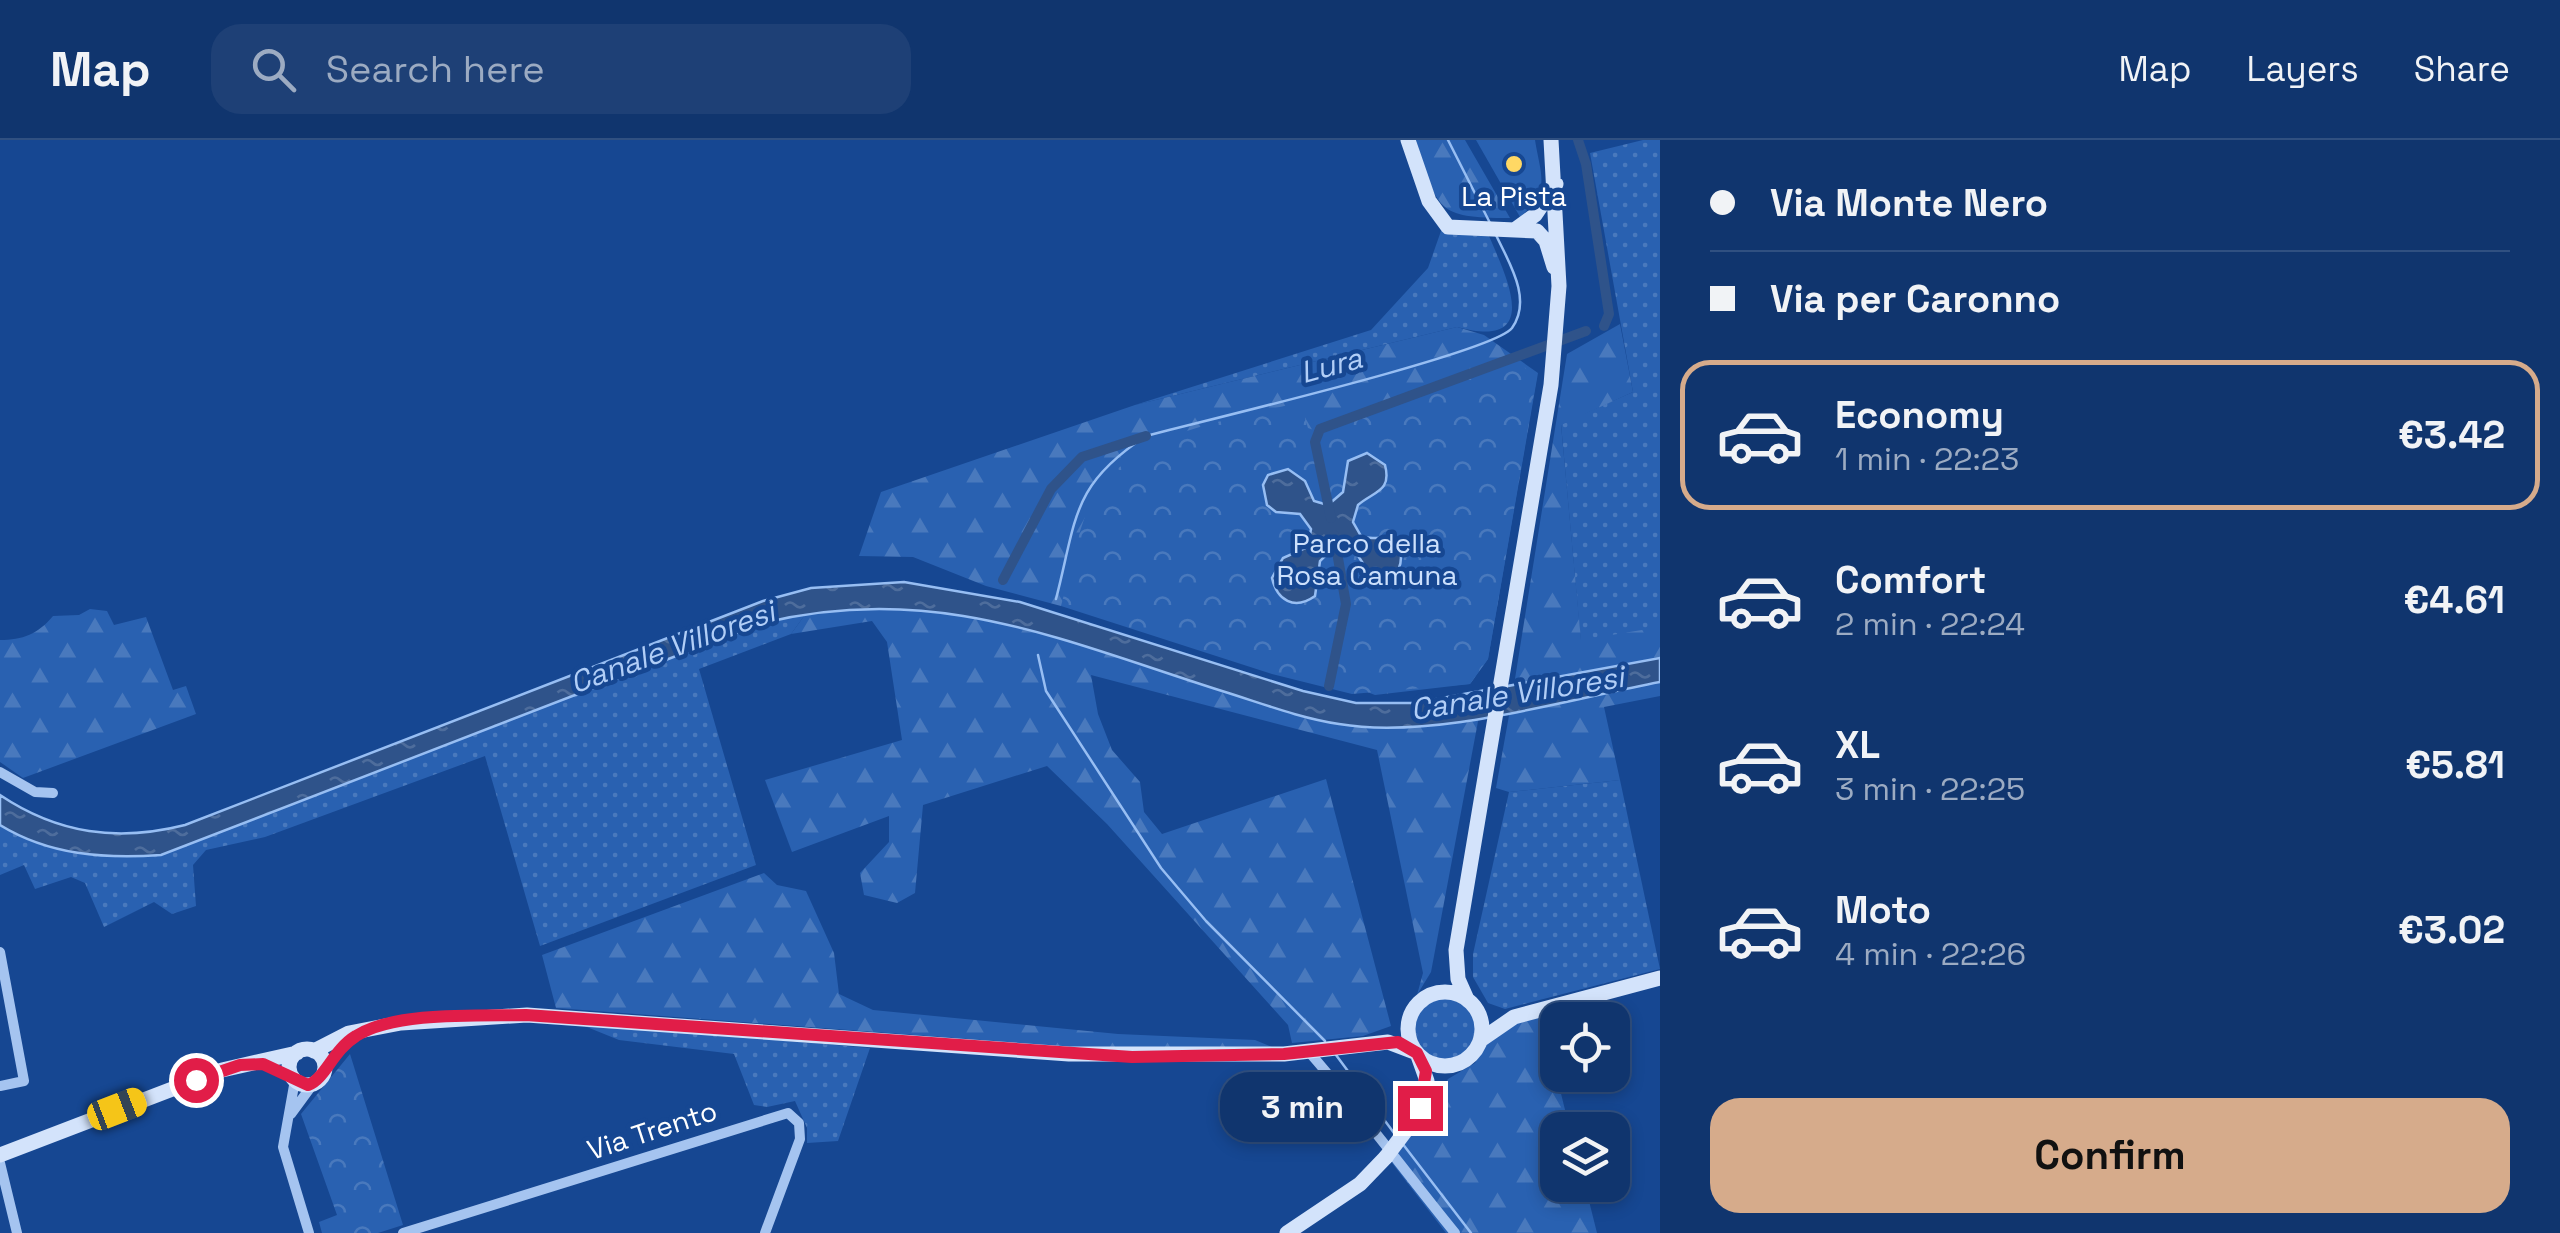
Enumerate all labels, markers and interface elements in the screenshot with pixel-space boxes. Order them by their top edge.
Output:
search box [211,24,911,114]
text: Map [50,39,151,100]
icon: search [246,42,301,97]
text: Search here [326,45,545,93]
text: Map [2118,47,2191,91]
text: Layers [2246,47,2359,91]
text: Share [2414,47,2510,91]
marker: La Pista [1503,153,1525,175]
place label: La Pista [1461,178,1567,214]
text: Via Monte Nero [1770,179,2048,227]
text: Via per Caronno [1770,275,2060,323]
water label: Lura [1296,338,1367,392]
icon: car [1715,390,1805,480]
text: Economy [1835,391,2004,439]
text: €3.42 [2398,411,2505,459]
text: 1 min · 22:23 [1835,439,2019,479]
park label: Parco della Rosa Camuna [1276,525,1458,593]
icon: car [1715,555,1805,645]
text: Comfort [1835,556,1986,604]
text: €4.61 [2404,576,2505,624]
water label: Canale Villoresi [564,591,783,702]
text: 2 min · 22:24 [1835,604,2025,644]
water label: Canale Villoresi [1408,656,1630,729]
icon: car [1715,720,1805,810]
text: XL [1835,721,1880,769]
text: €5.81 [2405,741,2505,789]
text: 3 min · 22:25 [1835,769,2025,809]
icon: car [1715,885,1805,975]
text: Moto [1835,886,1931,934]
text: €3.02 [2398,906,2505,954]
text: 4 min · 22:26 [1835,934,2026,974]
map controls [1540,1002,1630,1202]
button: locate [1540,1002,1630,1092]
route start [174,1058,219,1103]
callout: 3 min [1220,1073,1385,1143]
car [84,1084,150,1134]
route end [1398,1086,1443,1131]
text: 3 min [1261,1087,1344,1127]
street label: Via Trento [583,1092,721,1168]
button: Confirm [1710,1098,2510,1213]
button: layers [1540,1112,1630,1202]

